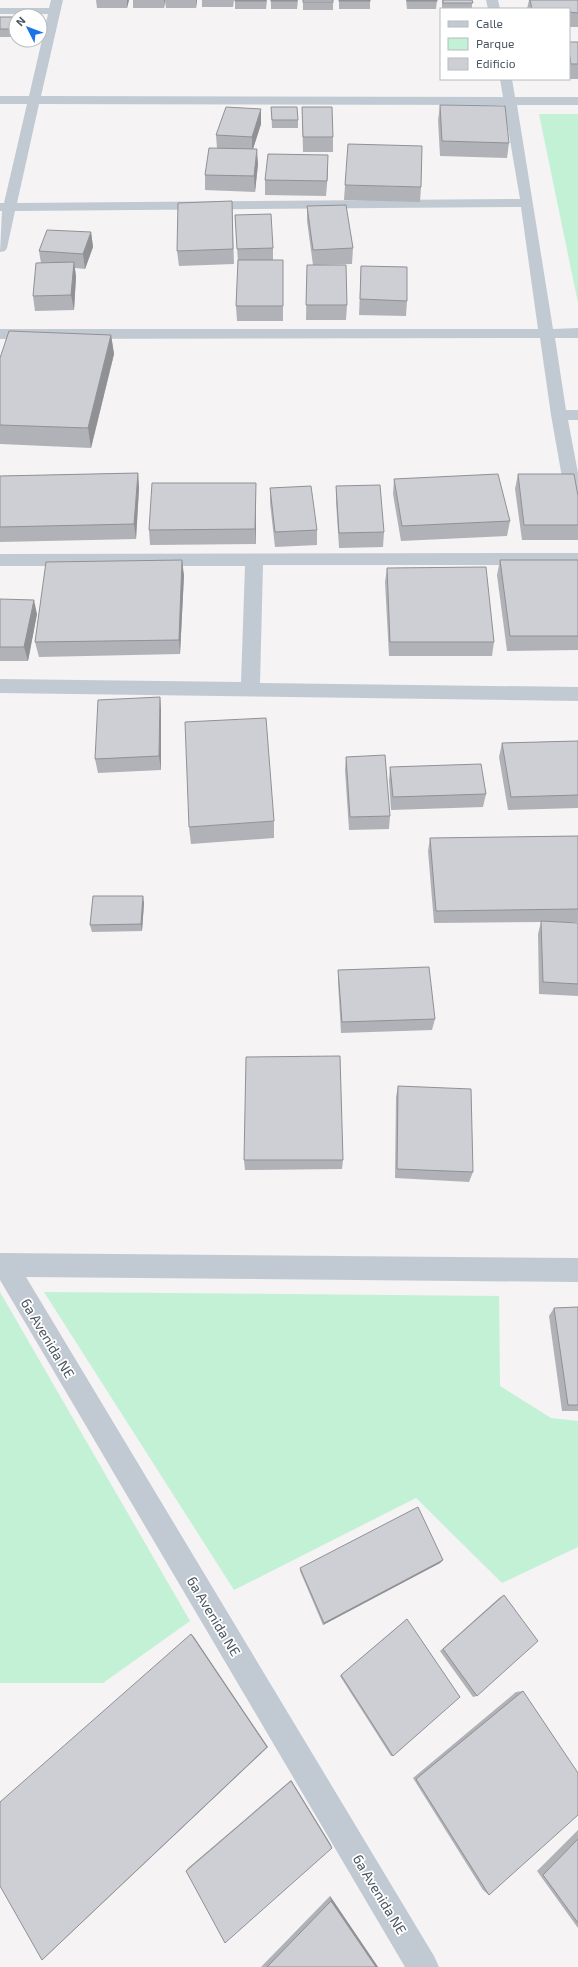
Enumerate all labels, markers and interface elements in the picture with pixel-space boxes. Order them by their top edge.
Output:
north arrow [8,8,48,48]
legend [440,8,570,80]
text: N [13,14,28,28]
text: Calle [476,16,503,30]
text: Parque [476,36,514,50]
text: Edificio [476,56,516,70]
street label: 6a Avenida NE [18,1295,79,1381]
street label: 6a Avenida NE [184,1573,245,1659]
street label: 6a Avenida NE [350,1851,411,1937]

